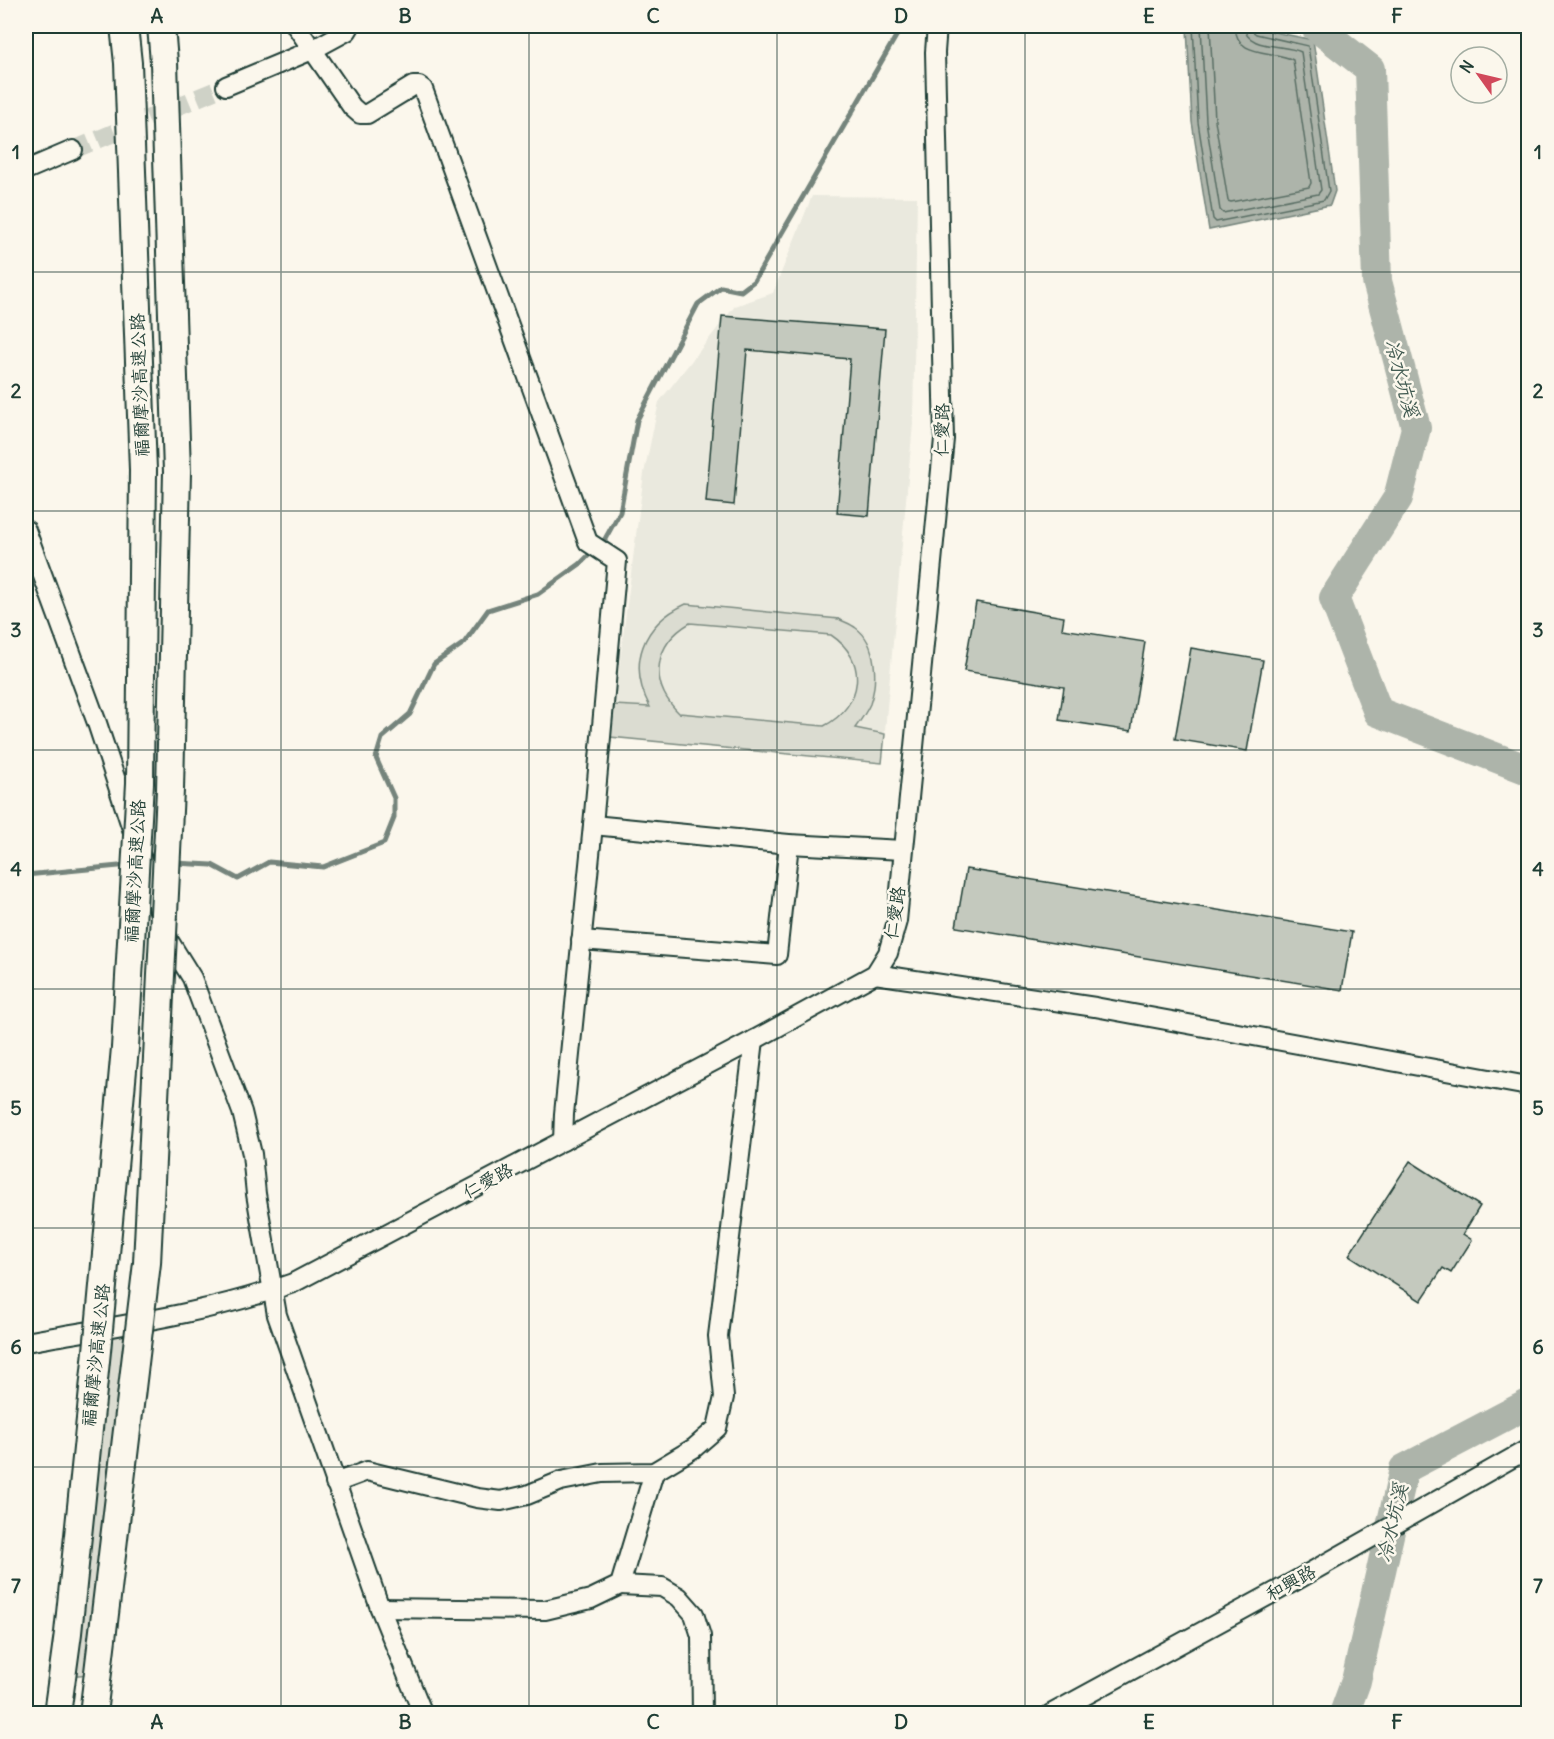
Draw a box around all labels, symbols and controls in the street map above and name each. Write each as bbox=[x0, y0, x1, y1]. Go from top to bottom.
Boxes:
text: A bbox=[151, 3, 164, 28]
text: B bbox=[398, 3, 412, 28]
text: C bbox=[646, 3, 660, 28]
text: D bbox=[894, 3, 908, 28]
text: E bbox=[1143, 3, 1155, 28]
text: F bbox=[1391, 3, 1403, 28]
north arrow bbox=[1449, 45, 1509, 105]
text: N bbox=[1455, 56, 1478, 77]
text: 1 bbox=[12, 139, 20, 164]
text: 1 bbox=[1534, 139, 1542, 164]
street label: 福爾摩沙高速公路 bbox=[125, 313, 154, 457]
water label: 冷水坑溪 bbox=[1380, 336, 1425, 421]
text: 2 bbox=[11, 378, 22, 403]
text: 2 bbox=[1533, 378, 1544, 403]
street label: 仁愛路 bbox=[930, 403, 953, 457]
text: 3 bbox=[10, 617, 22, 642]
text: 3 bbox=[1532, 617, 1544, 642]
street label: 福爾摩沙高速公路 bbox=[119, 798, 150, 943]
text: 4 bbox=[10, 856, 22, 881]
text: 4 bbox=[1532, 856, 1544, 881]
street label: 仁愛路 bbox=[879, 884, 910, 941]
text: 5 bbox=[10, 1095, 22, 1120]
text: 5 bbox=[1532, 1095, 1544, 1120]
street label: 仁愛路 bbox=[459, 1158, 517, 1203]
street label: 福爾摩沙高速公路 bbox=[77, 1282, 114, 1428]
text: 6 bbox=[10, 1334, 22, 1359]
text: 6 bbox=[1532, 1334, 1544, 1359]
water label: 冷水坑溪 bbox=[1370, 1480, 1413, 1565]
street label: 和興路 bbox=[1262, 1559, 1320, 1606]
text: 7 bbox=[11, 1573, 21, 1598]
text: 7 bbox=[1533, 1573, 1543, 1598]
text: A bbox=[151, 1709, 164, 1734]
text: B bbox=[398, 1709, 412, 1734]
text: C bbox=[646, 1709, 660, 1734]
text: D bbox=[894, 1709, 908, 1734]
text: E bbox=[1143, 1709, 1155, 1734]
text: F bbox=[1391, 1709, 1403, 1734]

